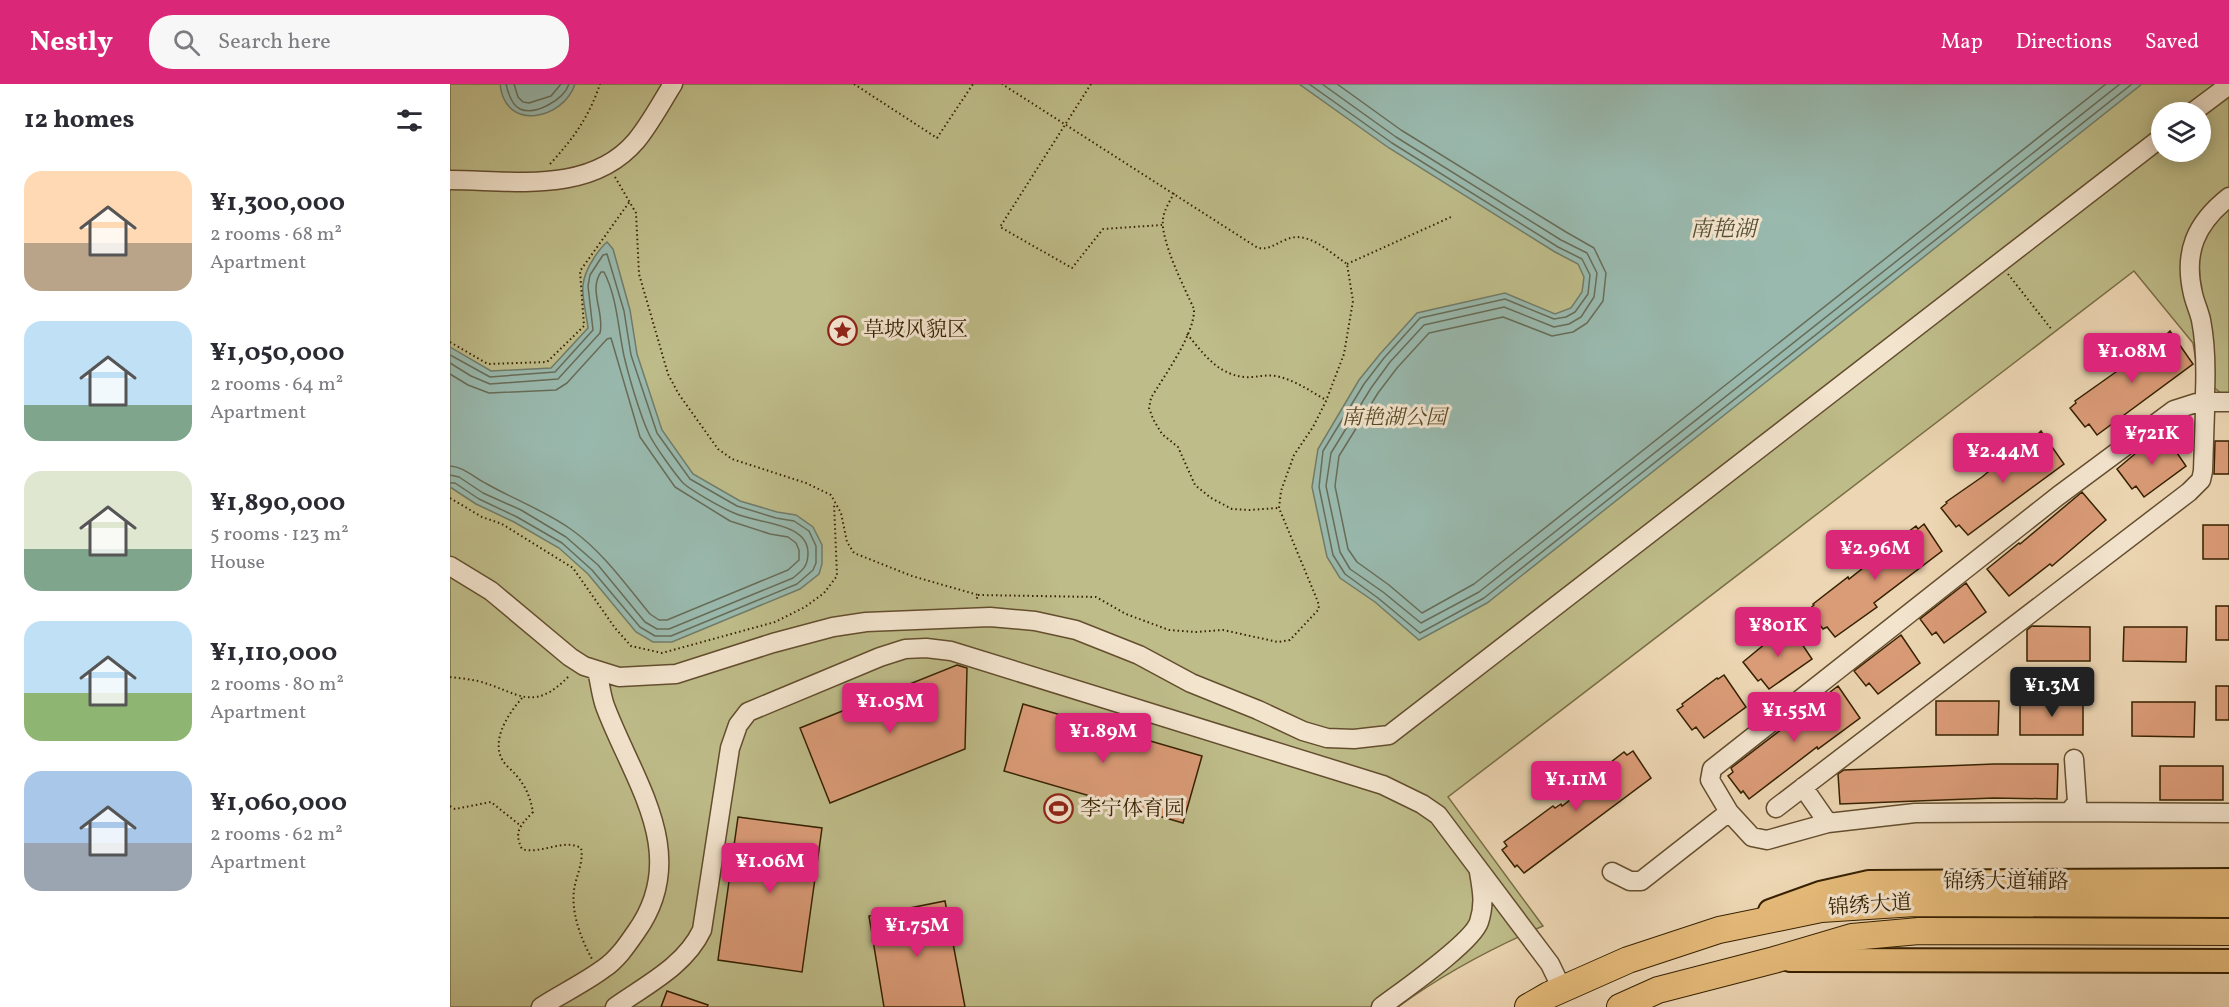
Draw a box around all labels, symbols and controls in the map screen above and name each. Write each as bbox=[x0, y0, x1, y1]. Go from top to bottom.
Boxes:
search box bbox=[149, 15, 569, 69]
text: Nestly bbox=[30, 23, 113, 62]
icon: search bbox=[170, 26, 203, 59]
text: Search here bbox=[218, 27, 331, 58]
text: Map bbox=[1941, 28, 1983, 57]
text: Directions bbox=[2016, 28, 2112, 57]
text: Saved bbox=[2145, 28, 2199, 57]
text: 12 homes bbox=[24, 102, 135, 138]
map controls bbox=[2151, 102, 2211, 162]
button: layers bbox=[2151, 102, 2211, 162]
icon: filters bbox=[393, 104, 426, 137]
text: ¥1,300,000 bbox=[210, 185, 345, 221]
icon: home bbox=[72, 195, 144, 267]
water label: 南艳湖 bbox=[1690, 215, 1760, 246]
text: 2 rooms · 68 m² bbox=[210, 221, 342, 249]
text: Apartment bbox=[210, 249, 306, 277]
place icon: 草坡风貌区 bbox=[826, 314, 858, 346]
place label: 草坡风貌区 bbox=[863, 316, 968, 345]
pin: ¥1.08M bbox=[2083, 333, 2181, 384]
text: ¥1,050,000 bbox=[210, 335, 345, 371]
text: ¥1.08M bbox=[2098, 338, 2166, 366]
icon: home bbox=[72, 345, 144, 417]
text: 2 rooms · 64 m² bbox=[210, 371, 343, 399]
text: Apartment bbox=[210, 399, 306, 427]
park label: 南艳湖公园 bbox=[1342, 404, 1449, 433]
pin: ¥721K bbox=[2110, 415, 2194, 466]
text: ¥721K bbox=[2125, 420, 2179, 448]
pin: ¥2.44M bbox=[1954, 433, 2052, 484]
text: ¥2.44M bbox=[1967, 438, 2039, 466]
text: ¥1,890,000 bbox=[210, 485, 345, 521]
icon: home bbox=[72, 495, 144, 567]
text: 5 rooms · 123 m² bbox=[210, 521, 349, 549]
pin: ¥2.96M bbox=[1826, 530, 1924, 581]
text: ¥2.96M bbox=[1840, 535, 1910, 563]
text: House bbox=[210, 549, 265, 577]
pin: ¥801K bbox=[1736, 607, 1820, 658]
text: ¥801K bbox=[1749, 612, 1807, 640]
text: ¥1,110,000 bbox=[210, 635, 337, 671]
icon: home bbox=[72, 645, 144, 717]
pin: ¥1.3M bbox=[2010, 667, 2094, 718]
text: 2 rooms · 80 m² bbox=[210, 671, 344, 699]
text: ¥1.3M bbox=[2024, 672, 2080, 700]
pin: ¥1.05M bbox=[841, 683, 939, 734]
text: ¥1.05M bbox=[856, 688, 924, 716]
pin: ¥1.55M bbox=[1745, 692, 1843, 743]
text: ¥1.55M bbox=[1762, 697, 1826, 725]
text: Apartment bbox=[210, 699, 306, 727]
pin: ¥1.89M bbox=[1054, 713, 1152, 764]
text: ¥1.89M bbox=[1069, 718, 1137, 746]
pin: ¥1.11M bbox=[1527, 761, 1625, 812]
text: ¥1.11M bbox=[1545, 766, 1607, 794]
text: ¥1,060,000 bbox=[210, 785, 347, 821]
sports icon: 李宁体育园 bbox=[1043, 793, 1075, 825]
icon: home bbox=[72, 795, 144, 867]
place label: 李宁体育园 bbox=[1080, 795, 1185, 824]
text: 2 rooms · 62 m² bbox=[210, 821, 343, 849]
pin: ¥1.06M bbox=[721, 843, 819, 894]
text: ¥1.06M bbox=[735, 848, 805, 876]
text: Apartment bbox=[210, 849, 306, 877]
street label: 锦绣大道辅路 bbox=[1943, 868, 2069, 897]
street label: 锦绣大道 bbox=[1827, 889, 1913, 923]
pin: ¥1.75M bbox=[868, 907, 966, 958]
text: ¥1.75M bbox=[885, 912, 949, 940]

